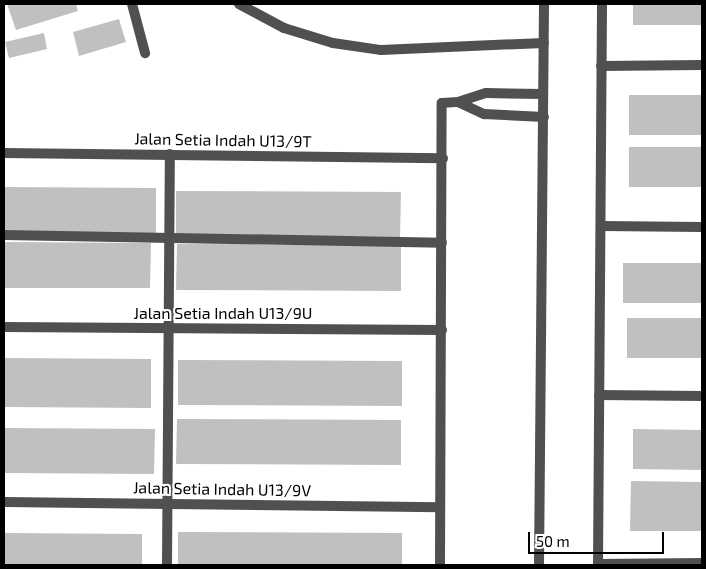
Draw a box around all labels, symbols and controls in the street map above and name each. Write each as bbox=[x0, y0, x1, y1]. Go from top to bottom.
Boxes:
street label: Jalan Setia Indah U13/9T bbox=[134, 129, 312, 151]
street label: Jalan Setia Indah U13/9U bbox=[134, 303, 312, 323]
street label: Jalan Setia Indah U13/9V bbox=[133, 478, 311, 500]
scale bar bbox=[531, 522, 667, 554]
text: 50 m bbox=[536, 532, 570, 550]

